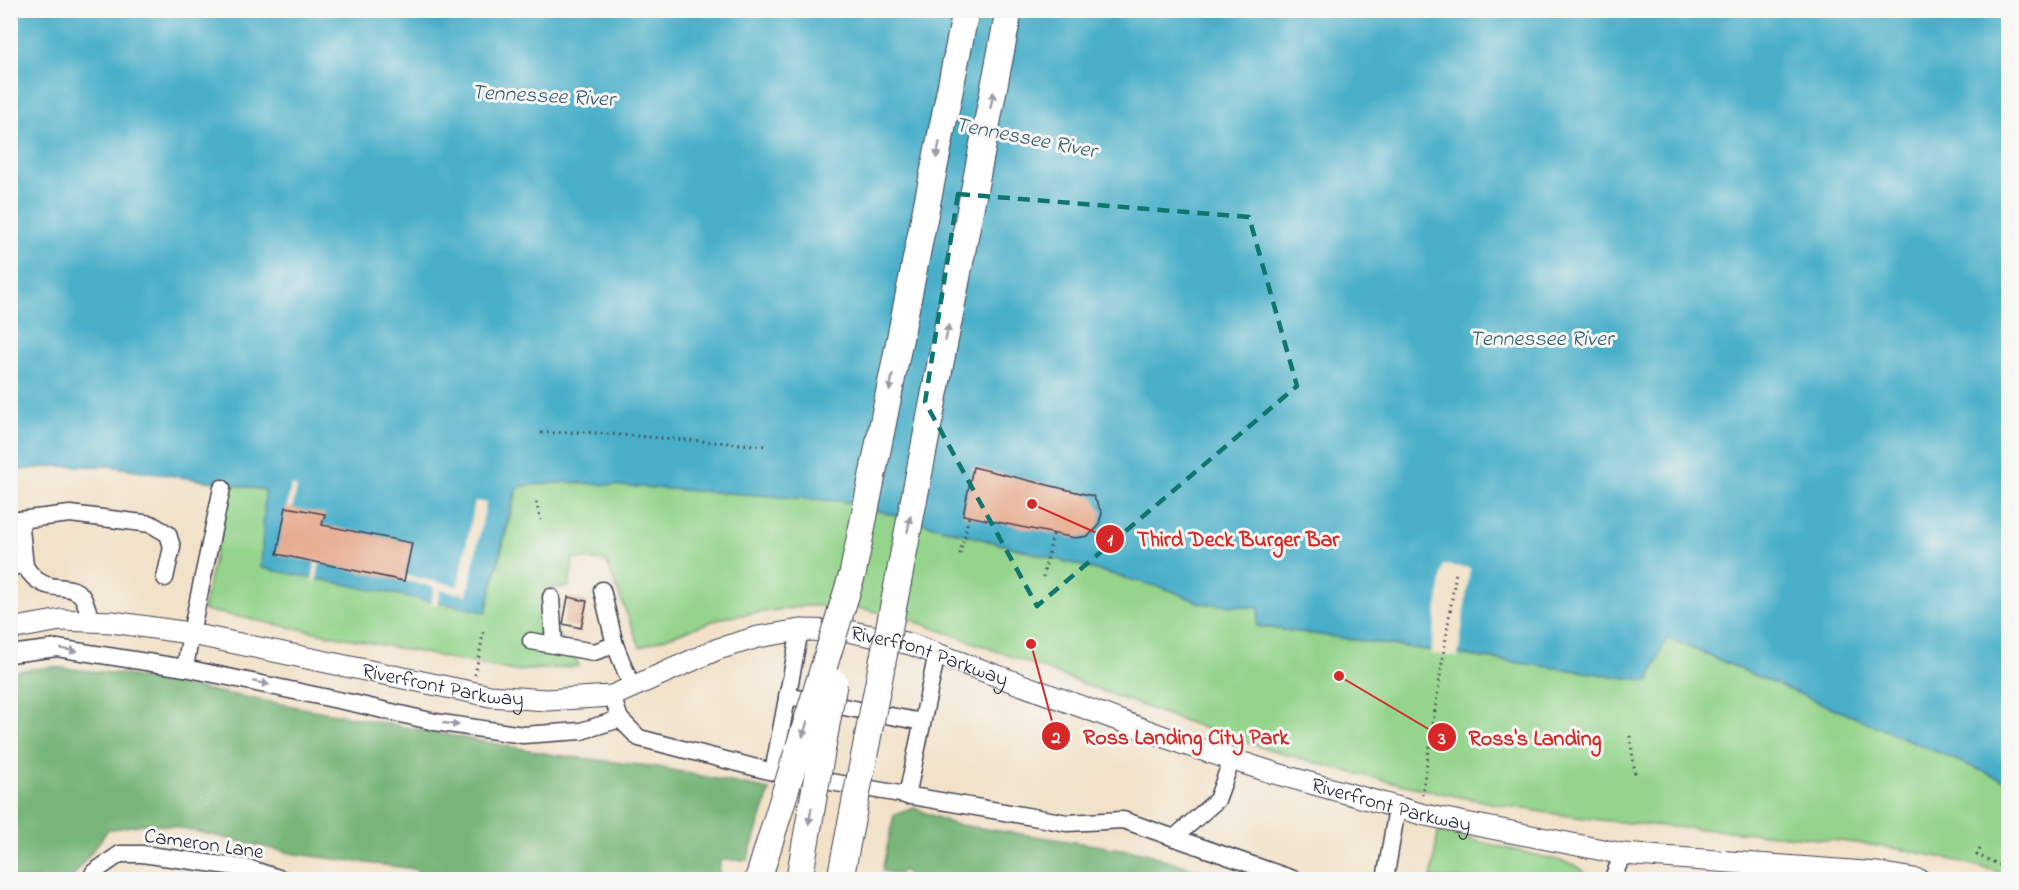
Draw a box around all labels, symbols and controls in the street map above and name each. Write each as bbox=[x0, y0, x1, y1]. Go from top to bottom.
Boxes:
water label: Tennessee River bbox=[470, 77, 619, 117]
one-way arrow bbox=[988, 90, 997, 109]
water label: Tennessee River bbox=[952, 110, 1102, 169]
one-way arrow bbox=[933, 141, 942, 160]
one-way arrow bbox=[943, 323, 952, 342]
water label: Tennessee River bbox=[1469, 324, 1616, 356]
one-way arrow bbox=[886, 373, 895, 392]
one-way arrow bbox=[905, 514, 914, 533]
callout: Third Deck Burger Bar bbox=[1095, 519, 1351, 559]
text: Third Deck Burger Bar bbox=[1137, 525, 1340, 558]
text: 1 bbox=[1107, 528, 1113, 554]
street label: Riverfront Parkway bbox=[848, 619, 1012, 698]
one-way arrow bbox=[59, 646, 78, 655]
street label: Riverfront Parkway bbox=[359, 657, 525, 717]
one-way arrow bbox=[251, 679, 270, 688]
callout: Ross Landing City Park bbox=[1041, 716, 1301, 756]
callout: Ross's Landing bbox=[1427, 717, 1614, 757]
one-way arrow bbox=[442, 720, 461, 729]
one-way arrow bbox=[800, 720, 809, 738]
text: Ross Landing City Park bbox=[1083, 723, 1290, 756]
text: Ross's Landing bbox=[1469, 724, 1602, 757]
text: 2 bbox=[1051, 726, 1061, 752]
text: 3 bbox=[1437, 727, 1446, 753]
street label: Riverfront Parkway bbox=[1308, 771, 1474, 843]
one-way arrow bbox=[805, 807, 814, 826]
street label: Cameron Lane bbox=[142, 822, 266, 868]

